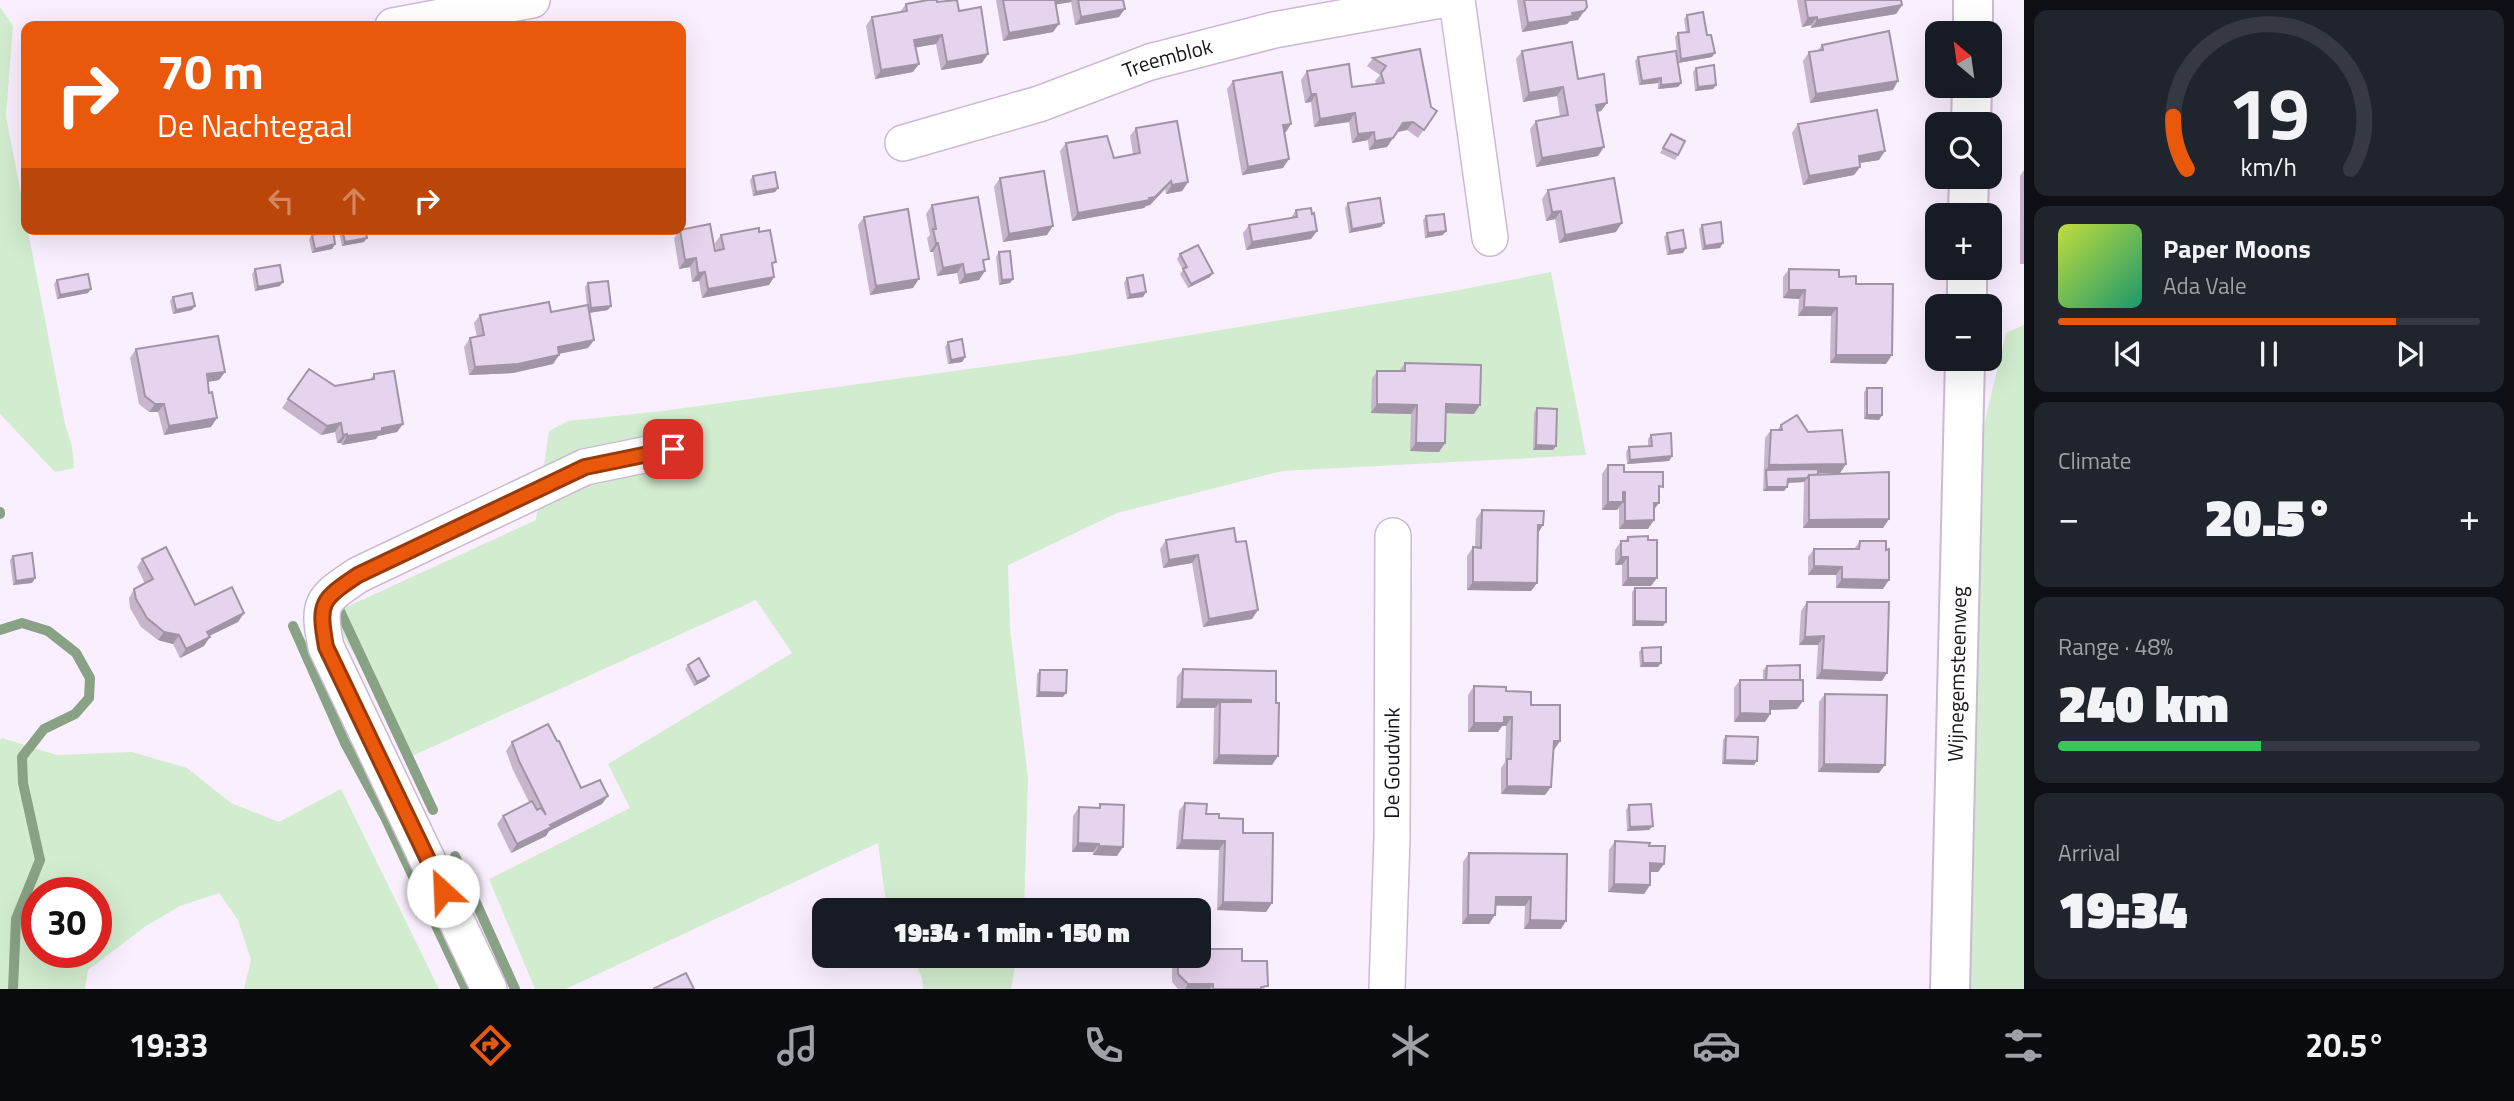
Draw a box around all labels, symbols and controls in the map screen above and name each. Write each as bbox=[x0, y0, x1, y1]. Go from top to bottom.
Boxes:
north arrow bbox=[1925, 21, 2002, 98]
map controls bbox=[1925, 21, 2002, 371]
street label: Treemblok bbox=[1118, 30, 1216, 86]
text: 70 m bbox=[157, 33, 264, 108]
icon: right bbox=[42, 49, 133, 140]
text: 19 bbox=[2228, 57, 2310, 167]
text: De Nachtegaal bbox=[157, 101, 353, 149]
button: search bbox=[1925, 112, 2002, 189]
text: km/h bbox=[2241, 148, 2297, 186]
icon: left bbox=[262, 182, 300, 220]
icon: ahead bbox=[335, 182, 373, 220]
icon: right bbox=[408, 182, 446, 220]
button: + bbox=[1925, 203, 2002, 280]
text: Paper Moons bbox=[2163, 229, 2311, 268]
text: Ada Vale bbox=[2163, 268, 2247, 303]
button: − bbox=[1925, 294, 2002, 371]
icon: previous bbox=[2109, 335, 2147, 373]
icon: pause bbox=[2250, 335, 2288, 373]
icon: next bbox=[2391, 335, 2429, 373]
pin bbox=[643, 419, 703, 479]
icon: arrive bbox=[654, 430, 692, 468]
text: Climate bbox=[2058, 443, 2131, 478]
text: 20.5° bbox=[2204, 477, 2334, 556]
text: − bbox=[2058, 488, 2079, 546]
text: + bbox=[2459, 488, 2480, 546]
street label: Wijnegemsteenweg bbox=[1938, 586, 1975, 762]
text: Range · 48% bbox=[2058, 629, 2173, 664]
text: 240 km bbox=[2058, 663, 2229, 742]
street label: De Goudvink bbox=[1375, 707, 1407, 819]
text: Arrival bbox=[2058, 835, 2120, 870]
position arrow bbox=[406, 854, 480, 928]
text: 19:34 bbox=[2058, 869, 2187, 948]
speed limit sign: 30 bbox=[21, 877, 112, 968]
text: 19:34 · 1 min · 150 m bbox=[893, 913, 1130, 952]
text: 19:33 bbox=[129, 1021, 209, 1069]
icon: directions bbox=[466, 1021, 515, 1070]
icon: music bbox=[773, 1021, 822, 1070]
icon: phone bbox=[1079, 1021, 1128, 1070]
icon: climate bbox=[1386, 1021, 1435, 1070]
icon: car bbox=[1692, 1021, 1741, 1070]
icon: filters bbox=[1999, 1021, 2048, 1070]
text: 20.5° bbox=[2305, 1021, 2385, 1069]

